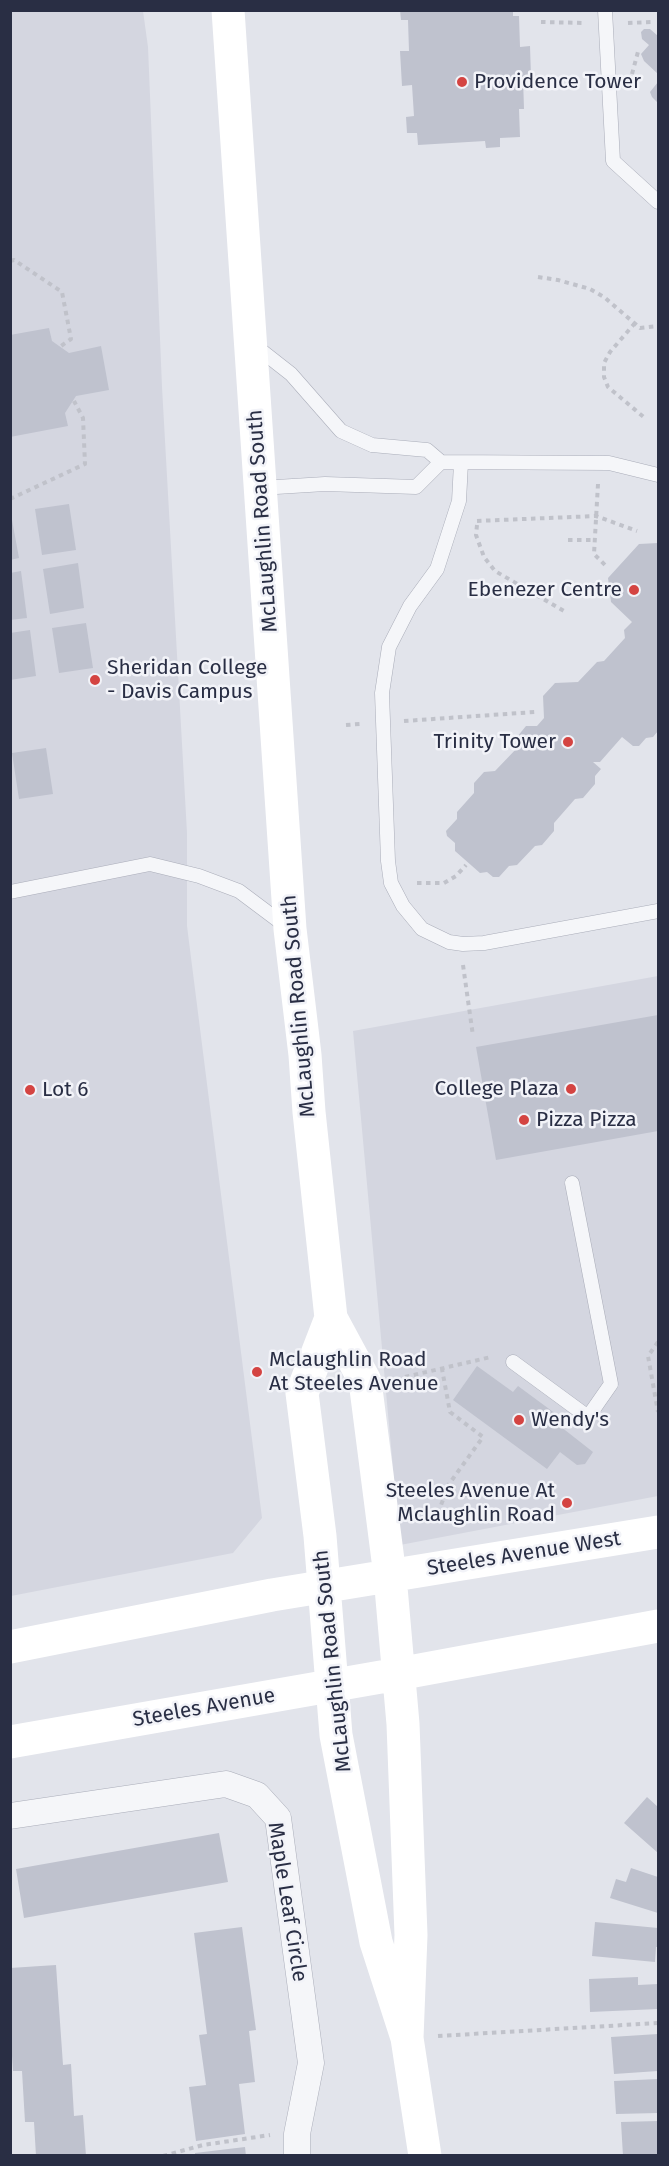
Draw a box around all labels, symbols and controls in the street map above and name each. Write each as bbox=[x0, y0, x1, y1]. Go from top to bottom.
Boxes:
place label: Providence Tower bbox=[474, 69, 641, 95]
marker: Providence Tower bbox=[455, 75, 469, 89]
street label: McLaughlin Road South bbox=[243, 409, 283, 633]
place label: Ebenezer Centre bbox=[468, 577, 622, 603]
marker: Ebenezer Centre bbox=[627, 583, 641, 597]
place label: Sheridan College - Davis Campus bbox=[107, 655, 267, 705]
marker: Sheridan College - Davis Campus bbox=[88, 673, 102, 687]
place label: Trinity Tower bbox=[434, 729, 556, 755]
marker: Trinity Tower bbox=[561, 735, 575, 749]
street label: McLaughlin Road South bbox=[277, 894, 321, 1118]
place label: College Plaza bbox=[434, 1076, 559, 1102]
place label: Lot 6 bbox=[42, 1077, 89, 1103]
marker: College Plaza bbox=[564, 1082, 578, 1096]
marker: Lot 6 bbox=[23, 1083, 37, 1097]
place label: Pizza Pizza bbox=[536, 1107, 637, 1133]
marker: Pizza Pizza bbox=[517, 1113, 531, 1127]
place label: Mclaughlin Road At Steeles Avenue bbox=[269, 1347, 438, 1397]
marker: Mclaughlin Road At Steeles Avenue bbox=[250, 1365, 264, 1379]
place label: Wendy's bbox=[531, 1407, 609, 1433]
marker: Wendy's bbox=[512, 1413, 526, 1427]
place label: Steeles Avenue At Mclaughlin Road bbox=[386, 1478, 555, 1528]
marker: Steeles Avenue At Mclaughlin Road bbox=[560, 1496, 574, 1510]
street label: Steeles Avenue West bbox=[425, 1526, 623, 1582]
street label: McLaughlin Road South bbox=[309, 1549, 357, 1773]
street label: Steeles Avenue bbox=[131, 1683, 277, 1733]
street label: Maple Leaf Circle bbox=[262, 1820, 312, 1984]

